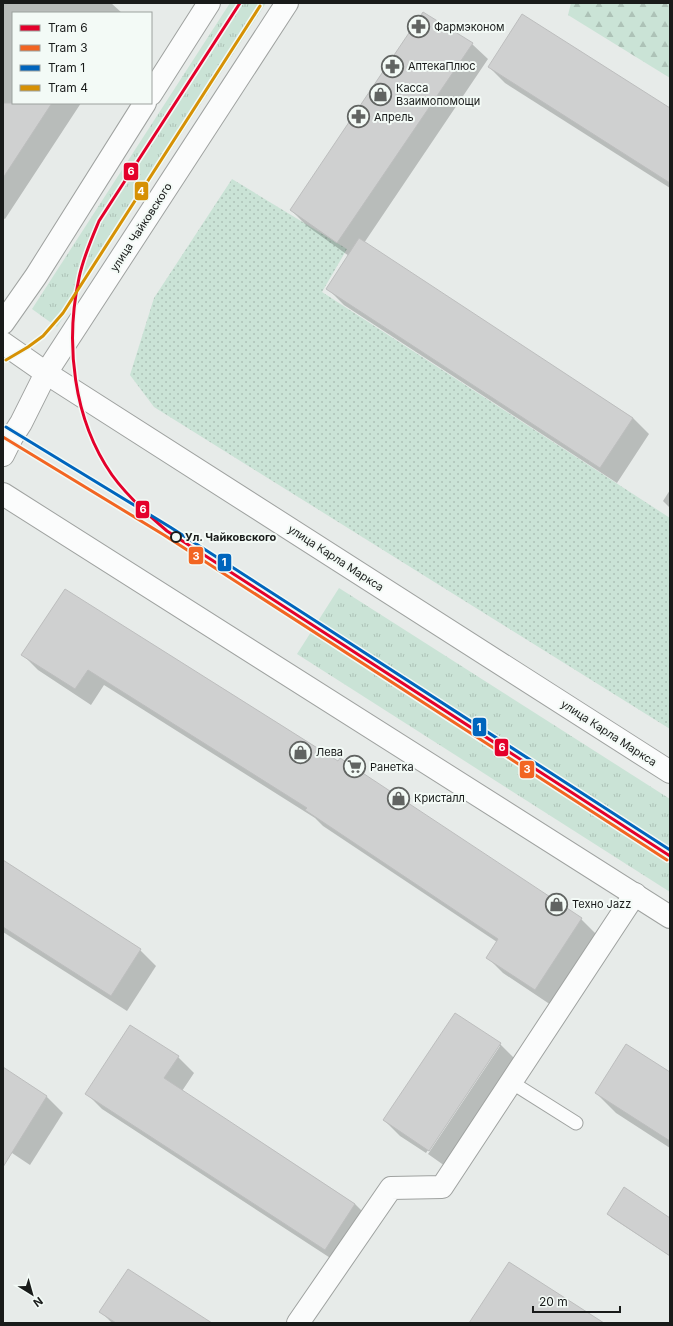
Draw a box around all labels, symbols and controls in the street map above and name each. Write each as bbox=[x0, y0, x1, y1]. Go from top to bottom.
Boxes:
legend bbox=[12, 12, 152, 104]
pharmacy icon: Фармэконом bbox=[406, 14, 432, 40]
text: Tram 6 bbox=[48, 20, 88, 35]
place label: Фармэконом bbox=[434, 20, 505, 34]
text: Tram 3 bbox=[48, 40, 88, 55]
pharmacy icon: АптекаПлюс bbox=[379, 53, 405, 79]
place label: АптекаПлюс bbox=[408, 59, 476, 73]
text: Tram 1 bbox=[48, 60, 85, 75]
text: Tram 4 bbox=[48, 80, 88, 95]
shop icon: Касса Взаимопомощи bbox=[367, 81, 393, 107]
place label: Касса Взаимопомощи bbox=[396, 81, 480, 108]
pharmacy icon: Апрель bbox=[345, 104, 371, 130]
place label: Апрель bbox=[374, 110, 414, 124]
line badge: 6 bbox=[123, 162, 139, 181]
text: 6 bbox=[127, 164, 135, 178]
street label: улица Чайковского bbox=[107, 180, 175, 274]
line badge: 4 bbox=[134, 181, 149, 201]
text: 4 bbox=[137, 184, 145, 198]
line badge: 6 bbox=[135, 500, 150, 519]
text: 6 bbox=[139, 502, 147, 516]
street label: улица Карла Маркса bbox=[285, 522, 387, 594]
place label: Ул. Чайковского bbox=[185, 530, 277, 544]
marker: Ул. Чайковского bbox=[170, 531, 182, 543]
line badge: 3 bbox=[188, 546, 204, 565]
text: 3 bbox=[192, 549, 200, 563]
line badge: 1 bbox=[217, 553, 232, 572]
text: 1 bbox=[222, 555, 227, 569]
street label: улица Карла Маркса bbox=[558, 697, 660, 769]
line badge: 1 bbox=[472, 717, 487, 737]
text: 1 bbox=[477, 720, 482, 734]
line badge: 6 bbox=[494, 738, 509, 757]
shop icon: Лева bbox=[287, 739, 313, 765]
text: 6 bbox=[498, 740, 506, 754]
place label: Лева bbox=[316, 745, 343, 759]
supermarket icon: Ранетка bbox=[341, 754, 367, 780]
place label: Ранетка bbox=[370, 760, 414, 774]
line badge: 3 bbox=[519, 760, 535, 779]
text: 3 bbox=[523, 762, 531, 776]
shop icon: Кристалл bbox=[386, 785, 412, 811]
place label: Кристалл bbox=[414, 791, 465, 805]
shop icon: Техно Jazz bbox=[544, 891, 570, 917]
place label: Техно Jazz bbox=[572, 897, 631, 911]
north arrow bbox=[12, 1274, 52, 1314]
scale bar bbox=[533, 1288, 620, 1314]
text: N bbox=[30, 1294, 46, 1310]
text: 20 m bbox=[539, 1294, 568, 1309]

